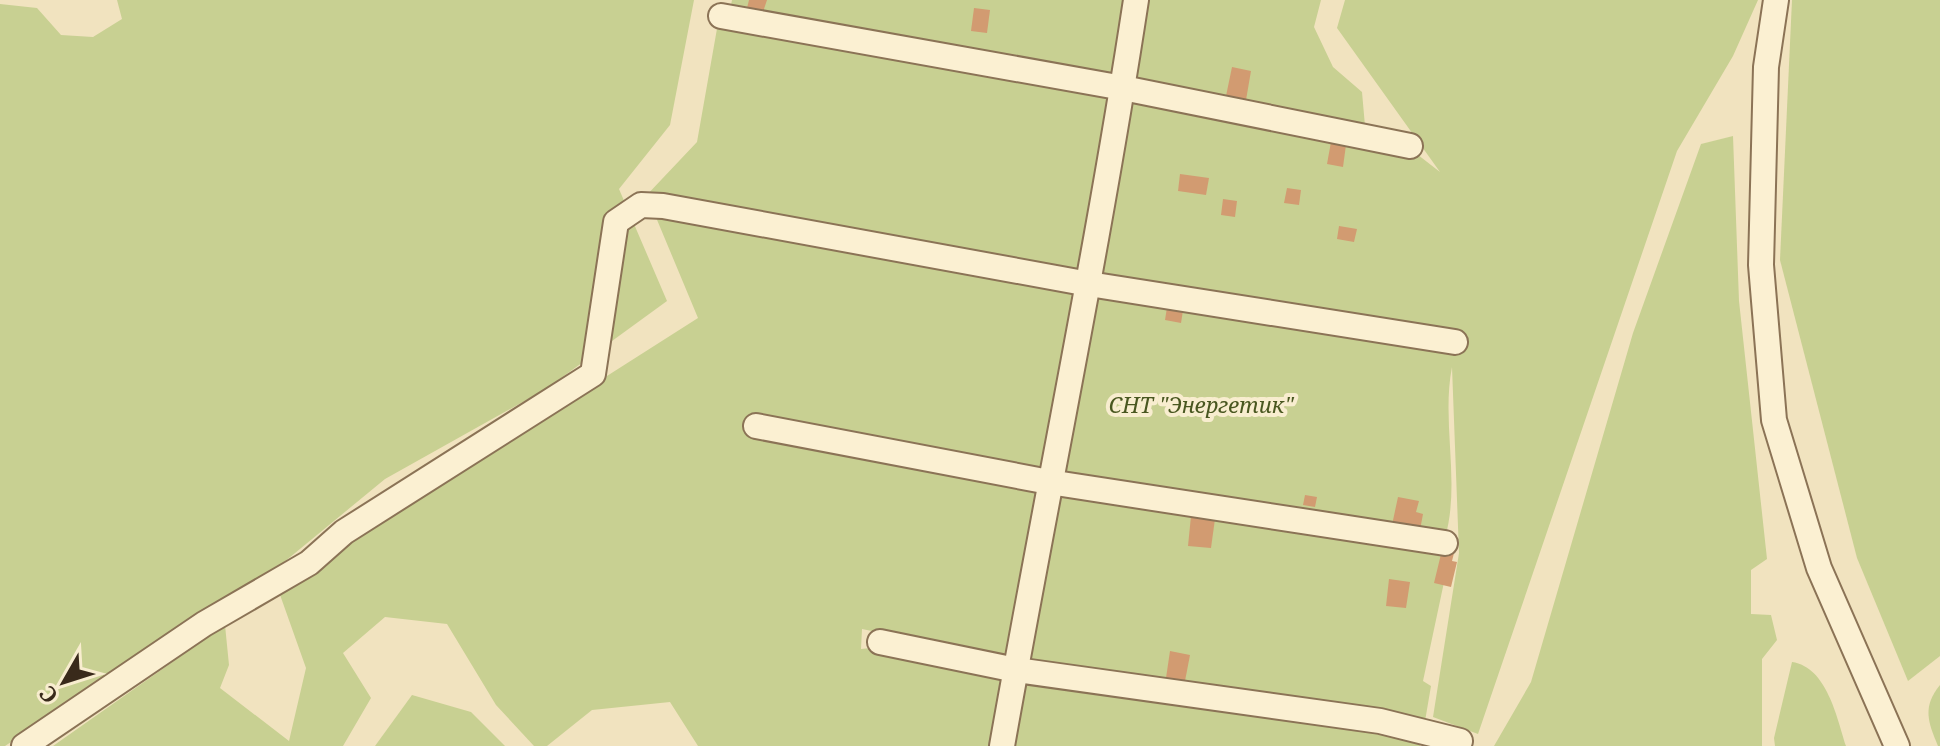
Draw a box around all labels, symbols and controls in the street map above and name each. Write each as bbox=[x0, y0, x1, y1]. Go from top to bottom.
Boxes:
park label: СНТ "Энергетик" bbox=[1109, 389, 1295, 419]
north arrow bbox=[24, 642, 104, 722]
text: С bbox=[31, 680, 64, 710]

